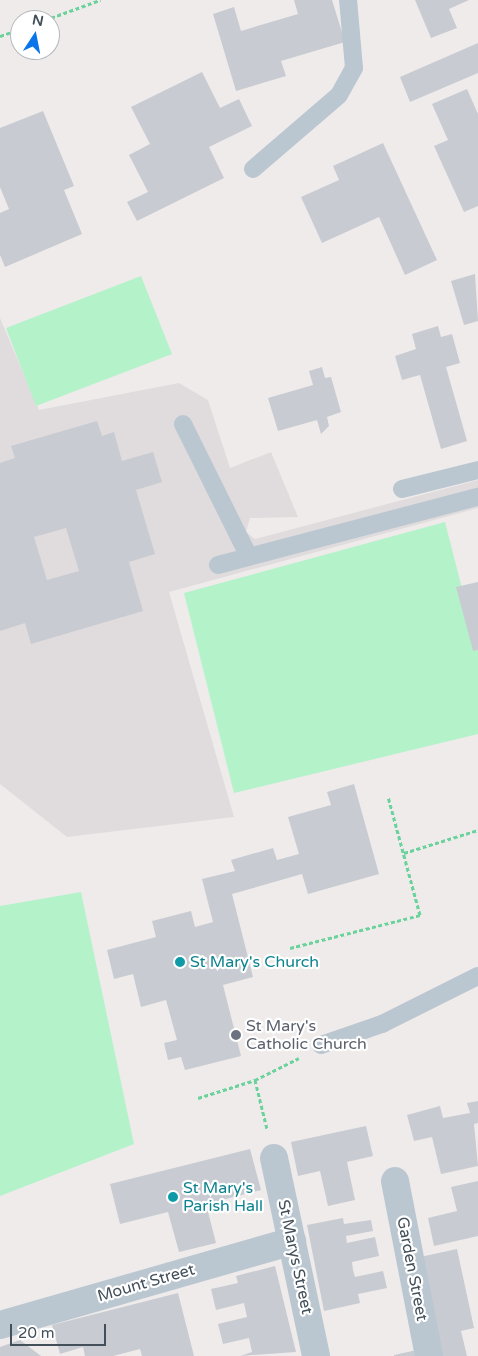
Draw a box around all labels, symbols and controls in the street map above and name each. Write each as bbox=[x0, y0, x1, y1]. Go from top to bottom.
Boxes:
north arrow bbox=[10, 10, 60, 60]
text: N bbox=[31, 11, 45, 30]
place label: St Mary's Church bbox=[190, 952, 319, 972]
marker: St Mary's Church bbox=[174, 956, 186, 968]
place label: St Mary's Catholic Church bbox=[246, 1016, 367, 1054]
marker: St Mary's Catholic Church bbox=[230, 1029, 242, 1041]
place label: St Mary's Parish Hall bbox=[183, 1178, 263, 1216]
marker: St Mary's Parish Hall bbox=[167, 1191, 179, 1203]
street label: St Marys Street bbox=[273, 1198, 317, 1316]
street label: Garden Street bbox=[392, 1215, 432, 1323]
street label: Mount Street bbox=[95, 1260, 197, 1306]
scale bar bbox=[12, 1314, 109, 1346]
text: 20 m bbox=[18, 1324, 55, 1342]

